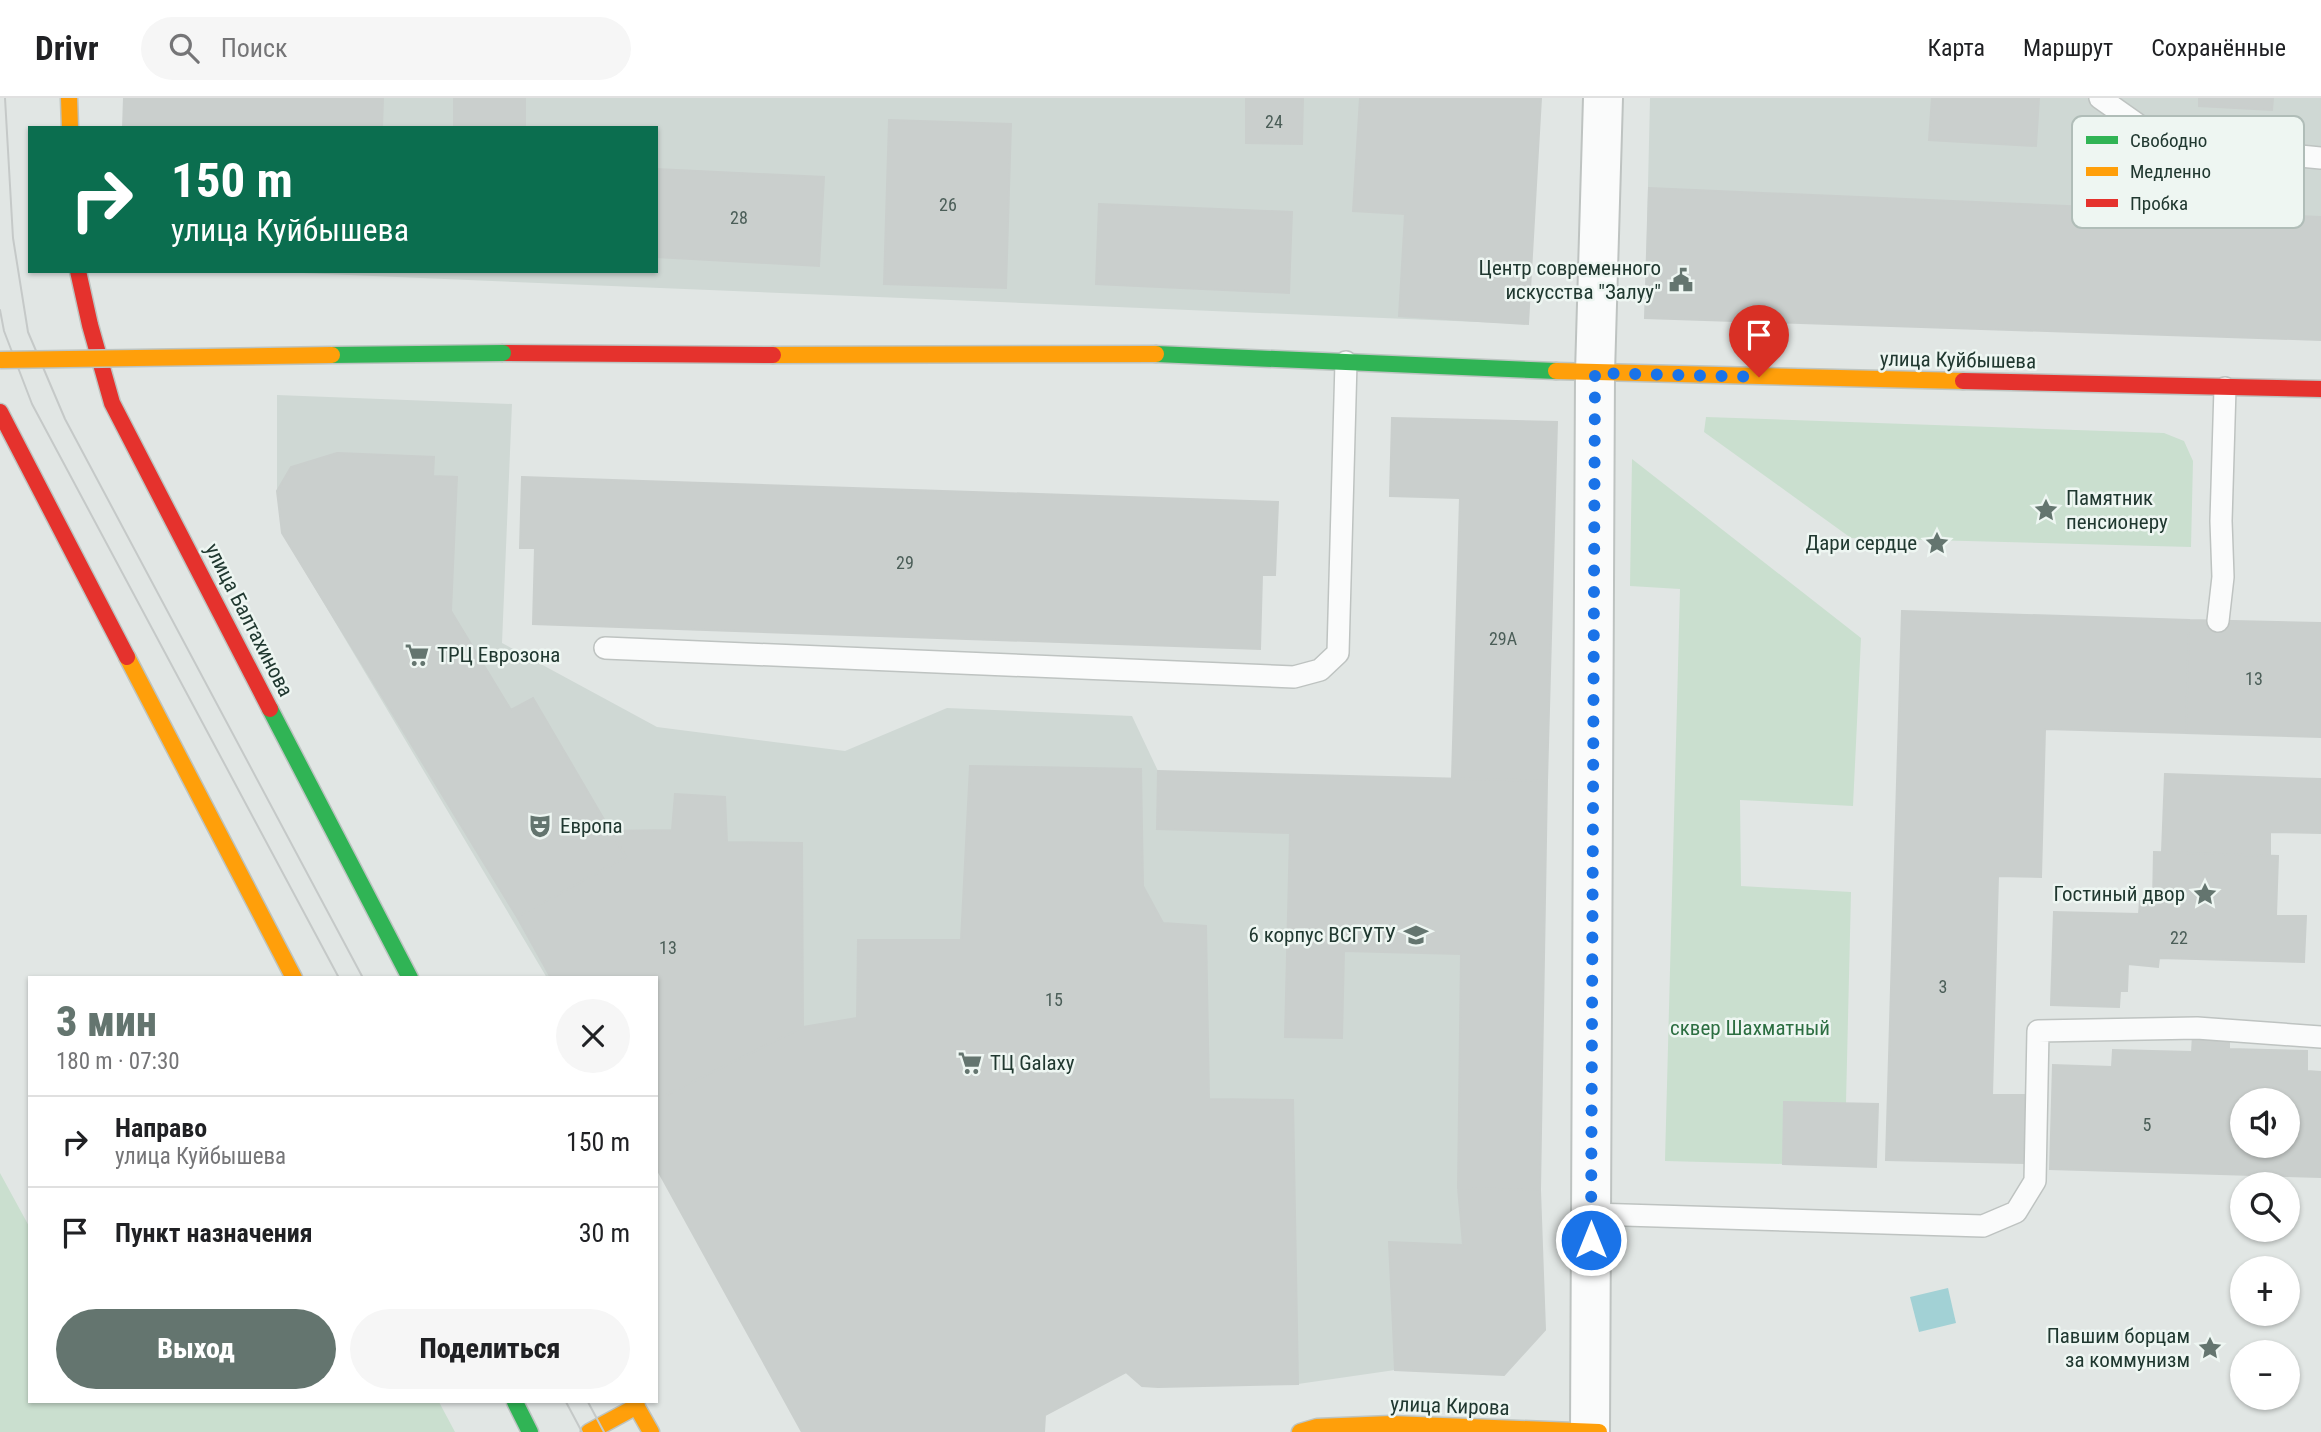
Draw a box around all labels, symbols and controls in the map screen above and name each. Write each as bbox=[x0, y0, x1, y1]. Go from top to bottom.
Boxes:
search box bbox=[141, 17, 631, 80]
text: Drivr bbox=[35, 29, 99, 68]
icon: search bbox=[165, 29, 203, 67]
text: Поиск bbox=[221, 33, 288, 63]
text: Карта bbox=[1928, 34, 1985, 62]
text: Маршрут bbox=[2023, 34, 2113, 62]
text: Сохранённые bbox=[2151, 34, 2286, 62]
house number: 24 bbox=[1265, 111, 1283, 132]
legend bbox=[2072, 116, 2304, 228]
text: Свободно bbox=[2130, 129, 2207, 152]
text: 150 m bbox=[171, 152, 293, 209]
icon: right bbox=[56, 154, 147, 245]
text: Медленно bbox=[2130, 160, 2211, 183]
text: Пробка bbox=[2130, 192, 2188, 215]
house number: 26 bbox=[939, 194, 957, 215]
house number: 28 bbox=[730, 207, 748, 228]
text: улица Куйбышева bbox=[171, 211, 409, 249]
place label: Центр современного искусства "Залуу" bbox=[1478, 256, 1661, 304]
public building icon: Центр современного искусства "Залуу" bbox=[1667, 266, 1695, 294]
pin bbox=[1729, 305, 1789, 377]
icon: arrive bbox=[1740, 316, 1778, 354]
street label: улица Куйбышева bbox=[1880, 347, 2036, 373]
place label: Памятник пенсионеру bbox=[2066, 486, 2168, 534]
place icon: Памятник пенсионеру bbox=[2032, 496, 2060, 524]
place icon: Дари сердце bbox=[1923, 529, 1951, 557]
place label: Дари сердце bbox=[1805, 531, 1917, 555]
street label: улица Балтахинова bbox=[200, 539, 298, 701]
house number: 29 bbox=[896, 552, 914, 573]
house number: 29А bbox=[1489, 628, 1518, 649]
supermarket icon: ТРЦ Еврозона bbox=[403, 641, 431, 669]
place label: ТРЦ Еврозона bbox=[437, 643, 560, 667]
house number: 13 bbox=[2245, 668, 2263, 689]
theatre icon: Европа bbox=[526, 812, 554, 840]
place label: Европа bbox=[560, 814, 623, 838]
place icon: Гостиный двор bbox=[2191, 880, 2219, 908]
place label: Гостиный двор bbox=[2054, 882, 2185, 906]
school or university icon: 6 корпус ВСГУТУ bbox=[1402, 921, 1430, 949]
place label: 6 корпус ВСГУТУ bbox=[1248, 923, 1396, 947]
house number: 22 bbox=[2170, 927, 2188, 948]
house number: 13 bbox=[659, 937, 677, 958]
house number: 3 bbox=[1939, 976, 1947, 997]
house number: 15 bbox=[1045, 989, 1063, 1010]
text: 3 мин bbox=[56, 997, 157, 1046]
button: close bbox=[556, 999, 630, 1073]
park label: сквер Шахматный bbox=[1670, 1016, 1830, 1040]
text: 180 m · 07:30 bbox=[56, 1048, 180, 1075]
supermarket icon: ТЦ Galaxy bbox=[956, 1049, 984, 1077]
place label: ТЦ Galaxy bbox=[990, 1051, 1075, 1075]
map controls bbox=[2230, 1088, 2300, 1410]
button: sound bbox=[2230, 1088, 2300, 1158]
text: Направо bbox=[115, 1113, 207, 1143]
house number: 5 bbox=[2143, 1114, 2152, 1135]
icon: right bbox=[56, 1123, 94, 1161]
text: 150 m bbox=[566, 1127, 630, 1157]
text: улица Куйбышева bbox=[115, 1143, 286, 1170]
button: search bbox=[2230, 1172, 2300, 1242]
position arrow bbox=[1554, 1203, 1628, 1277]
icon: arrive bbox=[56, 1214, 94, 1252]
text: Пункт назначения bbox=[115, 1218, 313, 1248]
text: 30 m bbox=[579, 1218, 630, 1248]
button: + bbox=[2230, 1256, 2300, 1326]
button: Выход bbox=[56, 1309, 336, 1389]
button: Поделиться bbox=[350, 1309, 630, 1389]
place label: Павшим борцам за коммунизм bbox=[2047, 1324, 2190, 1372]
place icon: Павшим борцам за коммунизм bbox=[2196, 1334, 2224, 1362]
button: − bbox=[2230, 1340, 2300, 1410]
street label: улица Кирова bbox=[1390, 1392, 1510, 1420]

